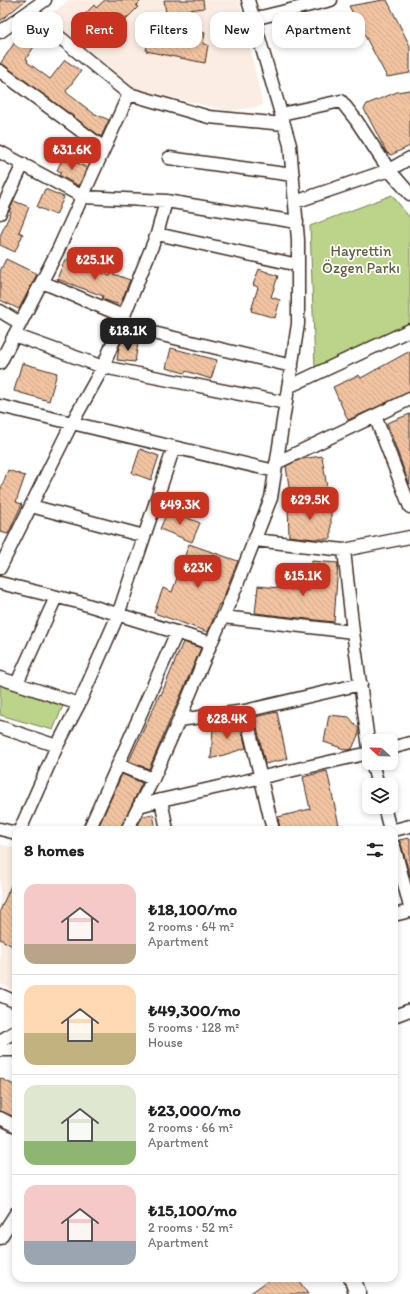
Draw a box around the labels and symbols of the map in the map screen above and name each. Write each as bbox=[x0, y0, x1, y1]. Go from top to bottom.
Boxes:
pin: ₺31.6K bbox=[39, 137, 105, 171]
park label: Hayrettin Özgen Parkı bbox=[322, 242, 400, 277]
pin: ₺25.1K bbox=[62, 247, 128, 281]
pin: ₺18.1K bbox=[95, 318, 161, 352]
pin: ₺29.5K bbox=[277, 487, 343, 521]
pin: ₺49.3K bbox=[147, 492, 213, 526]
pin: ₺23K bbox=[174, 555, 222, 589]
pin: ₺15.1K bbox=[270, 563, 336, 597]
pin: ₺28.4K bbox=[194, 706, 260, 740]
north arrow bbox=[362, 734, 398, 770]

